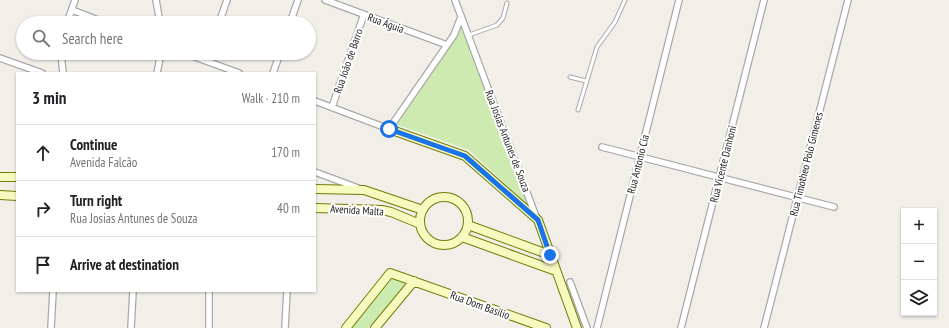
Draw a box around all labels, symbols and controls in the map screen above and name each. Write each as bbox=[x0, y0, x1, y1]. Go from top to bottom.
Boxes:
street label: Rua Águia bbox=[366, 10, 406, 36]
search box bbox=[16, 16, 316, 60]
street label: Rua João de Barro bbox=[330, 26, 366, 95]
icon: search bbox=[30, 27, 52, 49]
text: Search here bbox=[62, 29, 123, 48]
text: 3 min bbox=[32, 87, 66, 109]
street label: Rua Josias Antunes de Souza bbox=[482, 88, 534, 194]
text: Walk · 210 m bbox=[242, 90, 300, 107]
street label: Rua Timotheo Polo Gimenes bbox=[786, 110, 826, 217]
route start bbox=[380, 120, 398, 138]
street label: Rua Vicente Danhoni bbox=[707, 124, 739, 204]
street label: Rua Antonio Cia bbox=[624, 133, 652, 195]
text: Continue bbox=[70, 135, 117, 154]
icon: ahead bbox=[32, 142, 54, 164]
text: 170 m bbox=[271, 144, 300, 161]
text: Avenida Falcão bbox=[70, 154, 137, 171]
text: Turn right bbox=[70, 191, 122, 210]
icon: right bbox=[32, 198, 54, 220]
text: 40 m bbox=[277, 200, 300, 217]
street label: Avenida Malta bbox=[330, 202, 384, 218]
map controls bbox=[901, 208, 937, 316]
button: + bbox=[901, 208, 937, 244]
text: Rua Josias Antunes de Souza bbox=[70, 210, 198, 227]
button: − bbox=[901, 244, 937, 280]
route end bbox=[541, 246, 559, 264]
icon: arrive bbox=[32, 254, 54, 276]
text: Arrive at destination bbox=[70, 255, 179, 274]
button: layers bbox=[901, 280, 937, 316]
street label: Rua Dom Basilio bbox=[448, 288, 512, 322]

